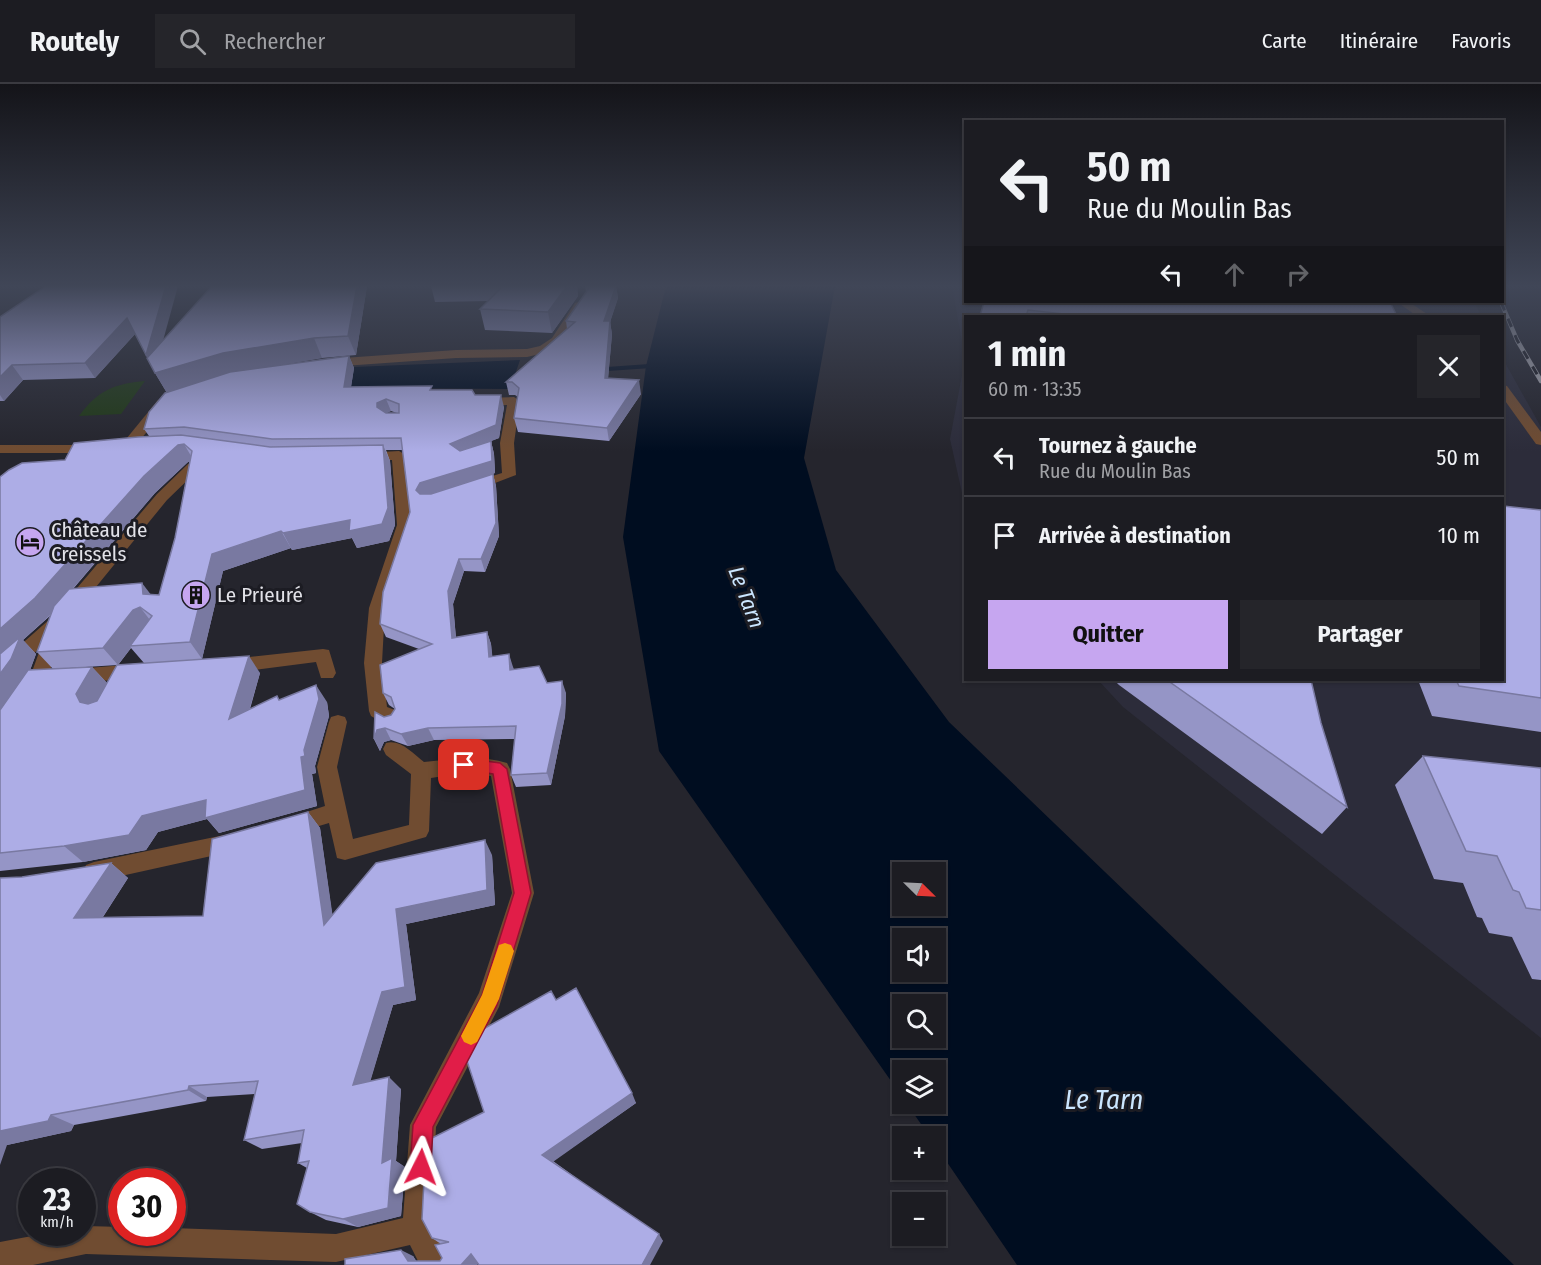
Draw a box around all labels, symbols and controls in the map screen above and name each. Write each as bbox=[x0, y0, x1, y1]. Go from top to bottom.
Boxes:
search box bbox=[155, 14, 575, 68]
text: Routely bbox=[30, 25, 119, 58]
icon: search bbox=[176, 25, 209, 58]
text: Rechercher bbox=[224, 28, 325, 55]
text: Carte bbox=[1262, 28, 1307, 54]
text: Itinéraire bbox=[1340, 28, 1418, 54]
text: Favoris bbox=[1451, 28, 1511, 54]
text: 50 m bbox=[1087, 142, 1171, 192]
icon: left bbox=[988, 144, 1066, 222]
text: Rue du Moulin Bas bbox=[1087, 193, 1292, 225]
icon: left bbox=[1155, 258, 1188, 291]
icon: ahead bbox=[1218, 258, 1251, 291]
icon: right bbox=[1281, 258, 1314, 291]
text: 1 min bbox=[988, 332, 1066, 376]
button: close bbox=[1417, 335, 1480, 398]
text: 60 m · 13:35 bbox=[988, 377, 1082, 401]
text: Tournez à gauche bbox=[1039, 432, 1197, 459]
icon: left bbox=[988, 441, 1021, 474]
text: 50 m bbox=[1436, 444, 1480, 471]
text: Rue du Moulin Bas bbox=[1039, 459, 1191, 483]
place label: Château de Creissels bbox=[51, 517, 147, 567]
icon: arrive bbox=[988, 519, 1021, 552]
text: Arrivée à destination bbox=[1039, 522, 1231, 549]
text: 10 m bbox=[1438, 522, 1480, 549]
hotel icon: Château de Creissels bbox=[14, 526, 46, 558]
water label: Le Tarn bbox=[722, 562, 771, 632]
building icon: Le Prieuré bbox=[180, 579, 212, 611]
place label: Le Prieuré bbox=[217, 582, 303, 608]
button: Quitter bbox=[988, 600, 1228, 669]
button: Partager bbox=[1240, 600, 1480, 669]
pin bbox=[438, 739, 489, 790]
icon: arrive bbox=[447, 748, 480, 781]
north arrow bbox=[892, 862, 946, 916]
map controls bbox=[892, 862, 946, 1246]
button: sound bbox=[892, 928, 946, 982]
button: search bbox=[892, 994, 946, 1048]
button: layers bbox=[892, 1060, 946, 1114]
water label: Le Tarn bbox=[1065, 1084, 1143, 1116]
button: + bbox=[892, 1126, 946, 1180]
position arrow bbox=[389, 1135, 453, 1199]
speed limit sign: 30 bbox=[108, 1168, 186, 1246]
text: 23 bbox=[43, 1182, 71, 1218]
button: − bbox=[892, 1192, 946, 1246]
text: km/h bbox=[40, 1213, 74, 1231]

